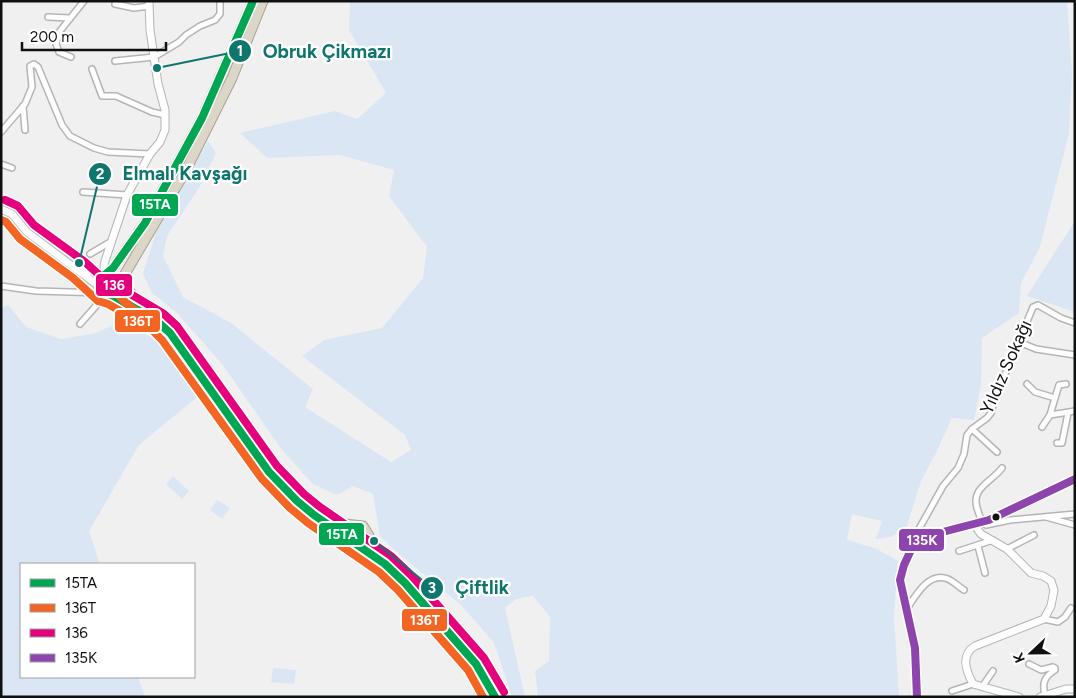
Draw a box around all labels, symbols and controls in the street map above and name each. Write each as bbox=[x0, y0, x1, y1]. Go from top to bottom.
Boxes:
scale bar bbox=[22, 20, 166, 52]
text: 200 m bbox=[30, 28, 74, 46]
callout: Obruk Çikmazı bbox=[228, 34, 401, 68]
text: Obruk Çikmazı bbox=[263, 40, 391, 63]
text: 1 bbox=[237, 42, 243, 60]
callout: Elmalı Kavşağı bbox=[88, 157, 257, 191]
text: Elmalı Kavşağı bbox=[123, 162, 247, 185]
text: 2 bbox=[96, 165, 105, 183]
line badge: 15TA bbox=[131, 193, 179, 217]
text: 15TA bbox=[139, 196, 171, 213]
line badge: 136 bbox=[95, 273, 133, 297]
text: 136 bbox=[103, 277, 125, 294]
line badge: 136T bbox=[114, 309, 161, 333]
text: 136T bbox=[123, 313, 153, 330]
street label: Yıldız Sokağı bbox=[975, 316, 1037, 418]
unlabelled marker bbox=[991, 512, 1001, 522]
line badge: 15TA bbox=[318, 522, 365, 546]
text: 15TA bbox=[326, 526, 358, 543]
line badge: 135K bbox=[898, 528, 945, 552]
text: 135K bbox=[906, 532, 938, 549]
legend bbox=[20, 563, 195, 678]
callout: Çi̇ftli̇k bbox=[420, 571, 519, 605]
text: 15TA bbox=[65, 574, 97, 592]
text: Çi̇ftli̇k bbox=[455, 576, 510, 599]
text: 3 bbox=[428, 579, 436, 597]
text: 136T bbox=[65, 599, 97, 617]
line badge: 136T bbox=[401, 608, 448, 632]
text: 136T bbox=[410, 612, 440, 629]
text: 136 bbox=[65, 624, 88, 642]
north arrow bbox=[1006, 628, 1056, 678]
text: 135K bbox=[65, 649, 98, 667]
text: K bbox=[1010, 650, 1029, 665]

